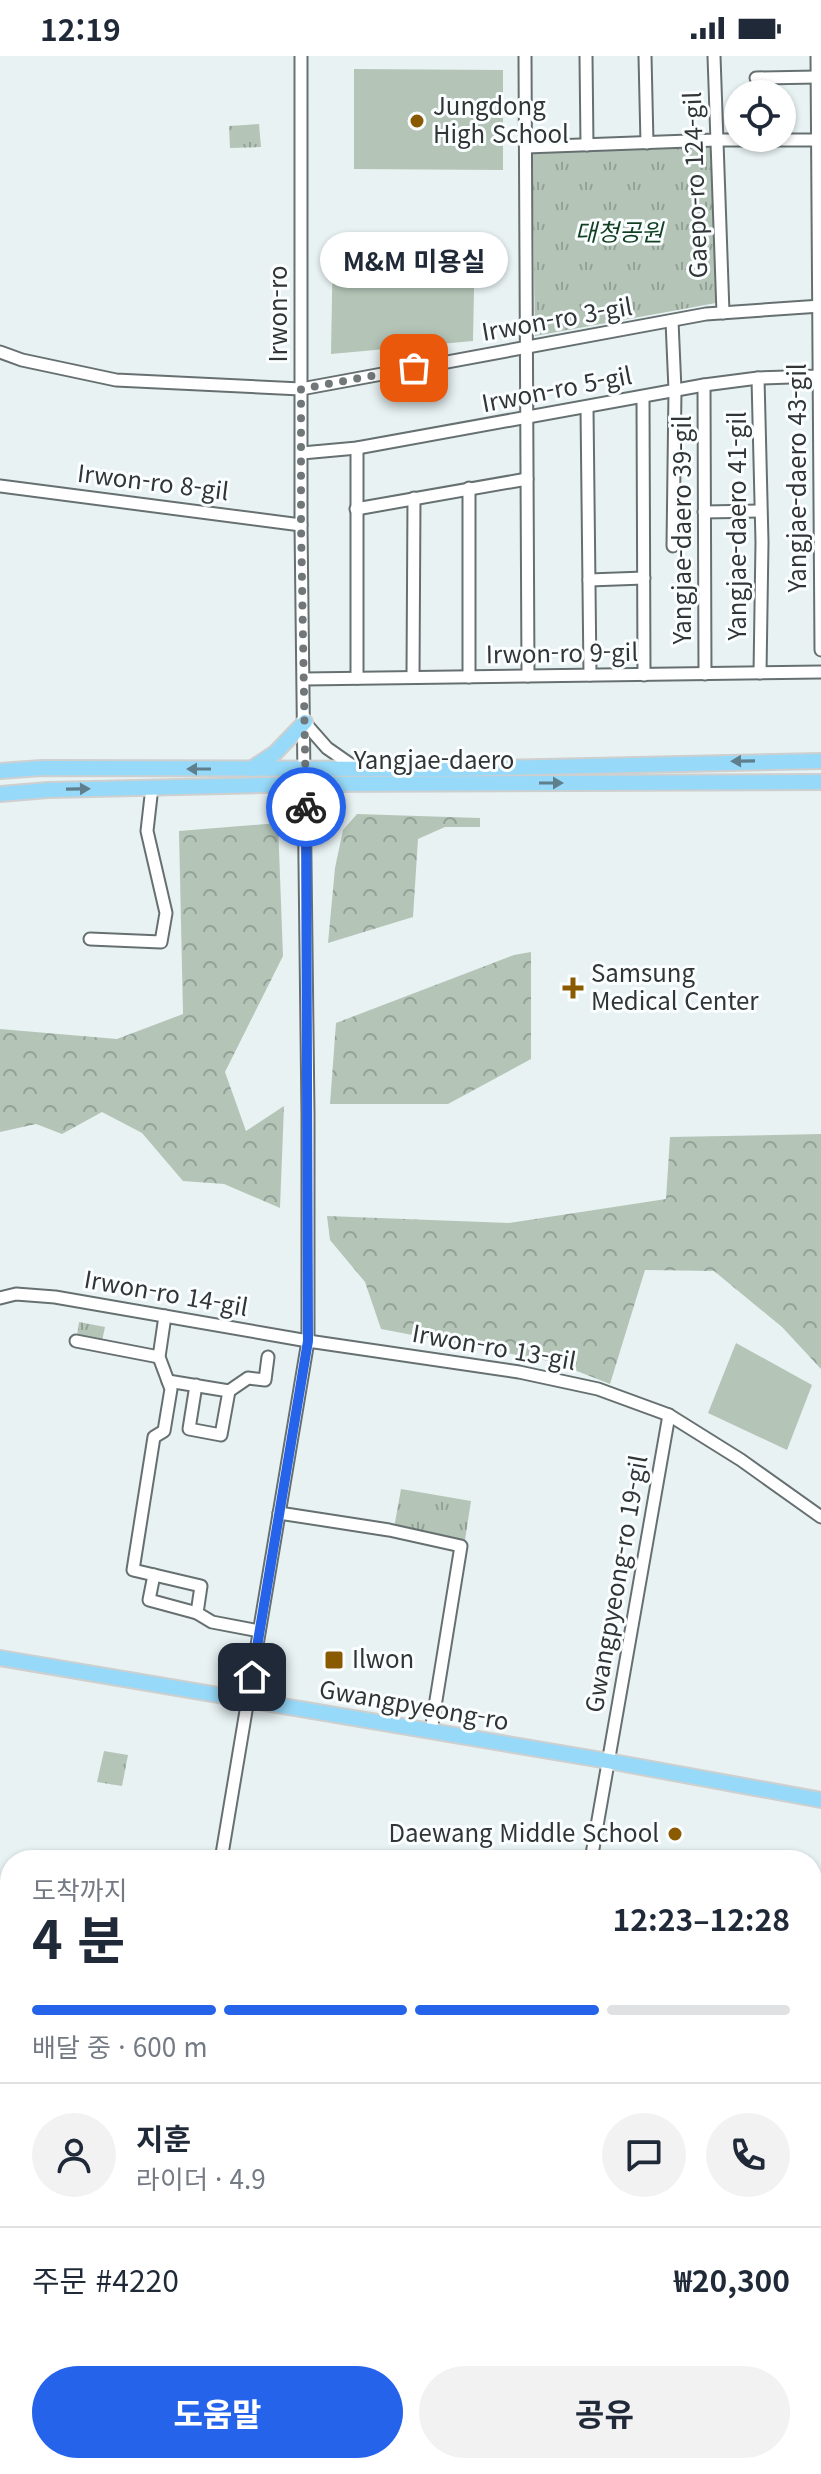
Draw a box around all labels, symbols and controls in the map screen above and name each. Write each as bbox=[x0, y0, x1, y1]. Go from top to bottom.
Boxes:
text: 12:19 bbox=[40, 6, 121, 50]
map controls bbox=[724, 80, 796, 152]
button: locate bbox=[724, 80, 796, 152]
place label: Jungdong High School bbox=[433, 87, 569, 150]
street label: Gaepo-ro 124-gil bbox=[673, 91, 714, 279]
marker: Jungdong High School bbox=[408, 112, 426, 130]
park label: 대청공원 bbox=[575, 213, 665, 248]
callout: M&M 미용실 bbox=[320, 232, 508, 288]
text: M&M 미용실 bbox=[343, 241, 485, 278]
street label: Irwon-ro bbox=[259, 266, 294, 362]
street label: Irwon-ro 3-gil bbox=[479, 287, 635, 348]
pin bbox=[380, 334, 448, 402]
icon: bag bbox=[392, 346, 436, 390]
street label: Irwon-ro 5-gil bbox=[478, 356, 635, 419]
street label: Yangjae-daero 43-gil bbox=[778, 363, 813, 594]
street label: Yangjae-daero 41-gil bbox=[718, 411, 753, 642]
street label: Yangjae-daero 39-gil bbox=[663, 415, 698, 646]
street label: Irwon-ro 8-gil bbox=[76, 454, 231, 507]
street label: Irwon-ro 9-gil bbox=[486, 633, 638, 670]
street label: Yangjae-daero bbox=[353, 741, 514, 776]
one-way arrow bbox=[730, 755, 755, 768]
one-way arrow bbox=[186, 763, 211, 775]
courier bbox=[266, 767, 346, 847]
one-way arrow bbox=[539, 777, 564, 789]
one-way arrow bbox=[66, 783, 91, 795]
icon: bike bbox=[284, 785, 328, 829]
place label: Samsung Medical Center bbox=[591, 954, 759, 1017]
marker: Samsung Medical Center bbox=[562, 977, 584, 999]
street label: Irwon-ro 14-gil bbox=[82, 1260, 251, 1323]
street label: Irwon-ro 13-gil bbox=[410, 1314, 579, 1377]
street label: Gwangpyeong-ro 19-gil bbox=[575, 1452, 654, 1715]
place label: Ilwon bbox=[352, 1640, 414, 1675]
pin bbox=[218, 1643, 286, 1711]
marker: Ilwon bbox=[323, 1649, 345, 1671]
icon: home bbox=[230, 1655, 274, 1699]
street label: Gwangpyeong-ro bbox=[317, 1670, 512, 1737]
place label: Daewang Middle School bbox=[389, 1814, 659, 1849]
marker: Daewang Middle School bbox=[666, 1825, 684, 1843]
text: 도착까지 bbox=[32, 1870, 128, 1907]
text: 12:23–12:28 bbox=[613, 1896, 790, 1940]
text: 4 분 bbox=[32, 1899, 125, 1974]
text: 배달 중 · 600 m bbox=[32, 2027, 208, 2064]
button: person bbox=[32, 2113, 116, 2197]
button: chat bbox=[602, 2113, 686, 2197]
button: phone bbox=[706, 2113, 790, 2197]
text: 지훈 bbox=[136, 2115, 191, 2159]
text: 라이더 · 4.9 bbox=[136, 2159, 266, 2196]
text: 주문 #4220 bbox=[32, 2257, 179, 2301]
text: ₩20,300 bbox=[674, 2257, 790, 2301]
button: 도움말 bbox=[32, 2366, 403, 2458]
button: 공유 bbox=[419, 2366, 790, 2458]

